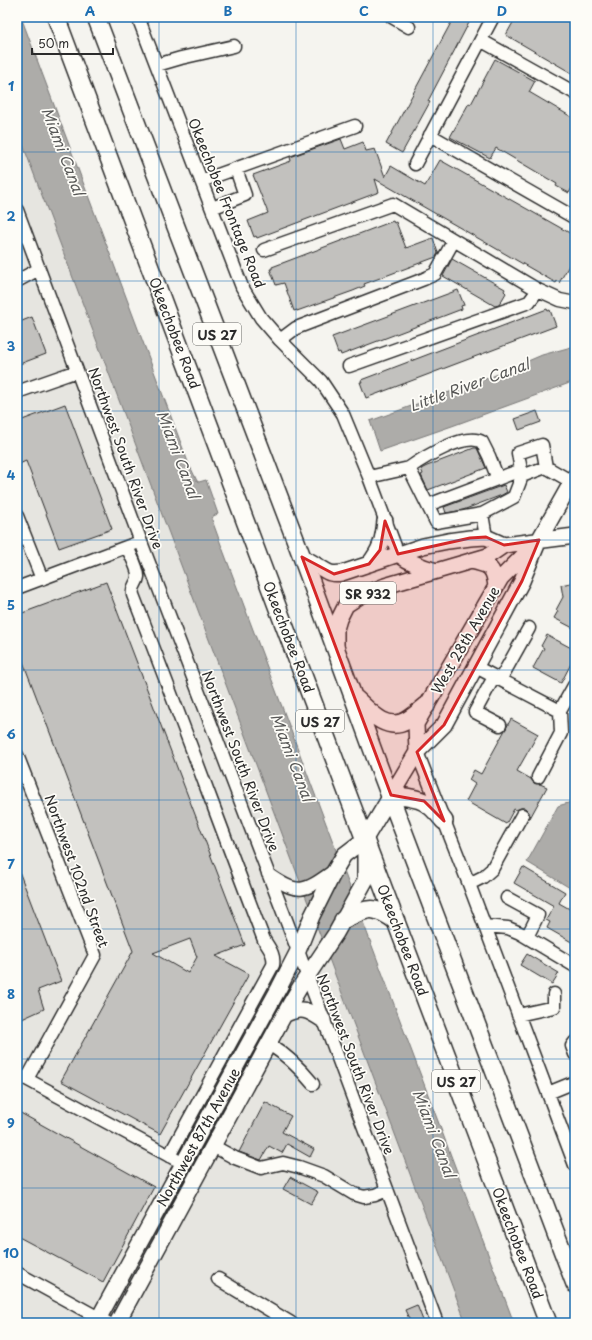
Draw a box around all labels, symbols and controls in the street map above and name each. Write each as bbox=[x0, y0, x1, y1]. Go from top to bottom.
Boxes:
text: A bbox=[85, 1, 95, 20]
text: B bbox=[224, 1, 233, 20]
text: C bbox=[359, 1, 369, 20]
text: D bbox=[497, 1, 507, 20]
scale bar bbox=[32, 30, 113, 56]
text: 50 m bbox=[38, 34, 69, 52]
text: 1 bbox=[8, 76, 14, 95]
water label: Miami Canal bbox=[37, 103, 92, 201]
street label: Okeechobee Frontage Road bbox=[183, 115, 271, 291]
text: 2 bbox=[6, 206, 16, 225]
street label: Okeechobee Road bbox=[144, 274, 206, 392]
road number: US 27 bbox=[193, 323, 241, 345]
text: 3 bbox=[7, 336, 16, 355]
water label: Little River Canal bbox=[406, 351, 535, 416]
street label: Northwest South River Drive bbox=[83, 364, 169, 552]
water label: Miami Canal bbox=[152, 406, 207, 504]
text: 4 bbox=[7, 465, 16, 484]
street label: Okeechobee Road bbox=[258, 578, 320, 696]
road number: SR 932 bbox=[340, 582, 396, 604]
street label: West 28th Avenue bbox=[426, 582, 505, 698]
text: 5 bbox=[7, 595, 15, 614]
street label: Northwest South River Drive bbox=[197, 668, 285, 854]
water label: Miami Canal bbox=[266, 709, 321, 807]
road number: US 27 bbox=[296, 710, 344, 732]
text: 6 bbox=[6, 724, 16, 743]
street label: Northwest 102nd Street bbox=[40, 792, 115, 951]
text: 7 bbox=[7, 854, 15, 873]
street label: Okeechobee Road bbox=[372, 881, 434, 999]
street label: Northwest South River Drive bbox=[312, 971, 400, 1157]
text: 8 bbox=[7, 984, 15, 1003]
street label: Northwest 87th Avenue bbox=[151, 1064, 245, 1210]
road number: US 27 bbox=[432, 1070, 480, 1092]
water label: Miami Canal bbox=[408, 1085, 463, 1183]
text: 9 bbox=[7, 1113, 15, 1132]
street label: Okeechobee Road bbox=[487, 1184, 549, 1302]
text: 10 bbox=[3, 1243, 19, 1262]

